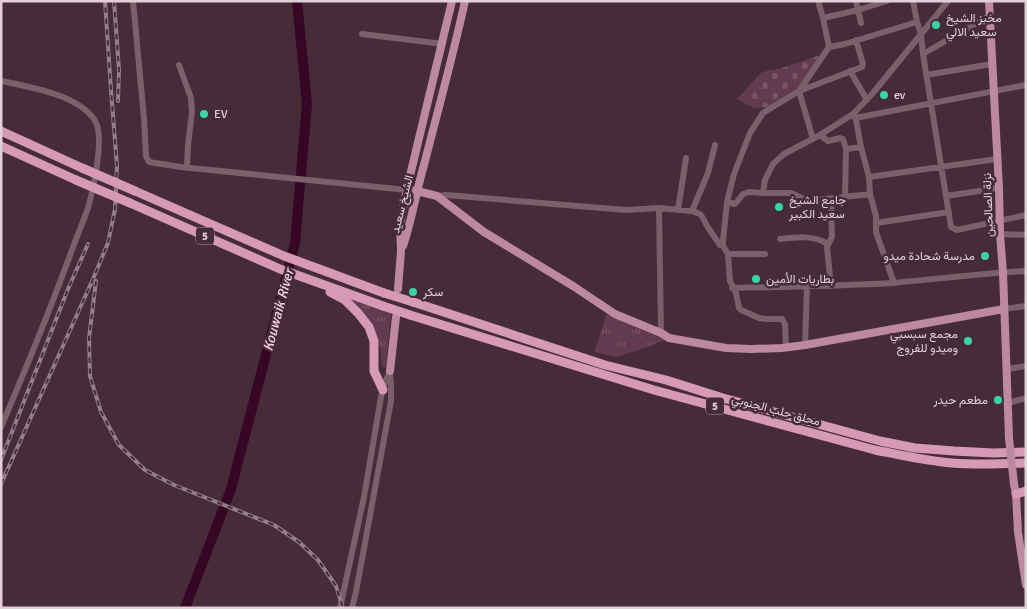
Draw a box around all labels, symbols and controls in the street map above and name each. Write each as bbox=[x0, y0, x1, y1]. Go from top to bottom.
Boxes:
place label: مخبز الشيخ سعيد الالي bbox=[946, 11, 1002, 42]
marker: مخبز الشيخ سعيد الالي bbox=[930, 19, 942, 31]
place label: ev bbox=[894, 88, 906, 103]
marker: ev bbox=[878, 89, 890, 101]
place label: EV bbox=[214, 107, 228, 122]
marker: EV bbox=[198, 108, 210, 120]
street label: نزلة الصالحين bbox=[980, 173, 997, 237]
street label: الشيخ سعيد bbox=[388, 174, 418, 235]
place label: جامع الشيخ سعيد الكبير bbox=[788, 193, 846, 222]
marker: جامع الشيخ سعيد الكبير bbox=[773, 201, 785, 213]
road number: 5 bbox=[196, 228, 214, 245]
place label: مدرسة شحادة ميدو bbox=[884, 249, 975, 264]
marker: مدرسة شحادة ميدو bbox=[979, 250, 991, 262]
water label: Kouwaik River bbox=[259, 265, 298, 353]
place label: بطاريات الأمين bbox=[766, 272, 834, 287]
marker: بطاريات الأمين bbox=[750, 273, 762, 285]
place label: سكر bbox=[422, 285, 443, 300]
marker: سكر bbox=[407, 286, 419, 298]
place label: مجمع سبسبي وميدو للفروج bbox=[890, 327, 958, 357]
marker: مجمع سبسبي وميدو للفروج bbox=[962, 335, 974, 347]
street label: محلق حلب الجنوبي bbox=[729, 391, 822, 431]
place label: مطعم حيدر bbox=[933, 393, 988, 408]
marker: مطعم حيدر bbox=[992, 394, 1004, 406]
road number: 5 bbox=[706, 398, 724, 414]

